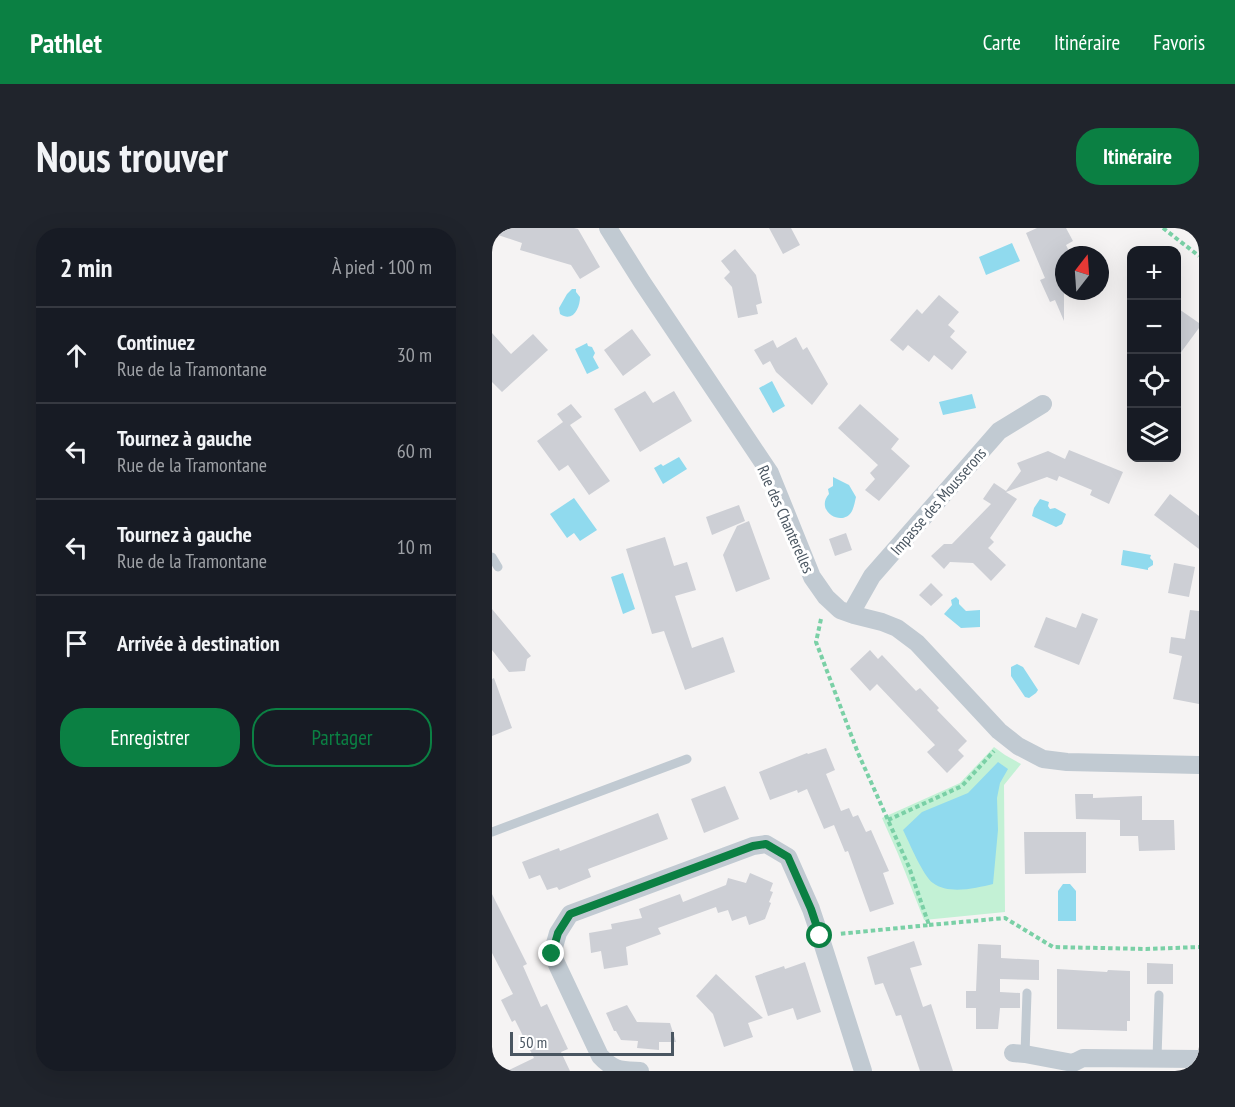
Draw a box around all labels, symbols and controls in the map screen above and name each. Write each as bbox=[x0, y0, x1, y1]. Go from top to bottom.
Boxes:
text: Pathlet bbox=[30, 24, 102, 61]
text: Carte bbox=[983, 29, 1021, 56]
text: Itinéraire bbox=[1054, 29, 1120, 56]
text: Favoris bbox=[1153, 29, 1205, 56]
button: Itinéraire bbox=[1076, 128, 1199, 185]
text: Nous trouver bbox=[36, 129, 228, 184]
north arrow bbox=[1055, 246, 1109, 300]
map controls bbox=[1127, 246, 1181, 462]
button: + bbox=[1127, 246, 1181, 300]
text: 2 min bbox=[60, 251, 113, 284]
text: À pied · 100 m bbox=[332, 254, 432, 280]
button: − bbox=[1127, 300, 1181, 354]
text: Continuez bbox=[117, 328, 195, 356]
icon: ahead bbox=[60, 339, 93, 372]
text: 30 m bbox=[397, 342, 432, 368]
button: locate bbox=[1127, 354, 1181, 408]
text: Rue de la Tramontane bbox=[117, 356, 267, 382]
button: layers bbox=[1127, 408, 1181, 462]
text: Tournez à gauche bbox=[117, 424, 252, 452]
icon: left bbox=[60, 435, 93, 468]
text: 60 m bbox=[397, 438, 432, 464]
street label: Impasse des Mousserons bbox=[886, 443, 990, 559]
text: Rue de la Tramontane bbox=[117, 452, 267, 478]
street label: Rue des Chanterelles bbox=[753, 462, 819, 576]
text: Tournez à gauche bbox=[117, 520, 252, 548]
icon: left bbox=[60, 531, 93, 564]
text: 10 m bbox=[397, 534, 432, 560]
text: Rue de la Tramontane bbox=[117, 548, 267, 574]
icon: arrive bbox=[60, 627, 93, 660]
text: Arrivée à destination bbox=[117, 629, 280, 657]
button: Enregistrer bbox=[60, 708, 240, 767]
button: Partager bbox=[252, 708, 432, 767]
route start bbox=[806, 922, 832, 948]
route end bbox=[538, 940, 564, 966]
scale bar bbox=[510, 1029, 674, 1056]
text: 50 m bbox=[519, 1032, 547, 1052]

